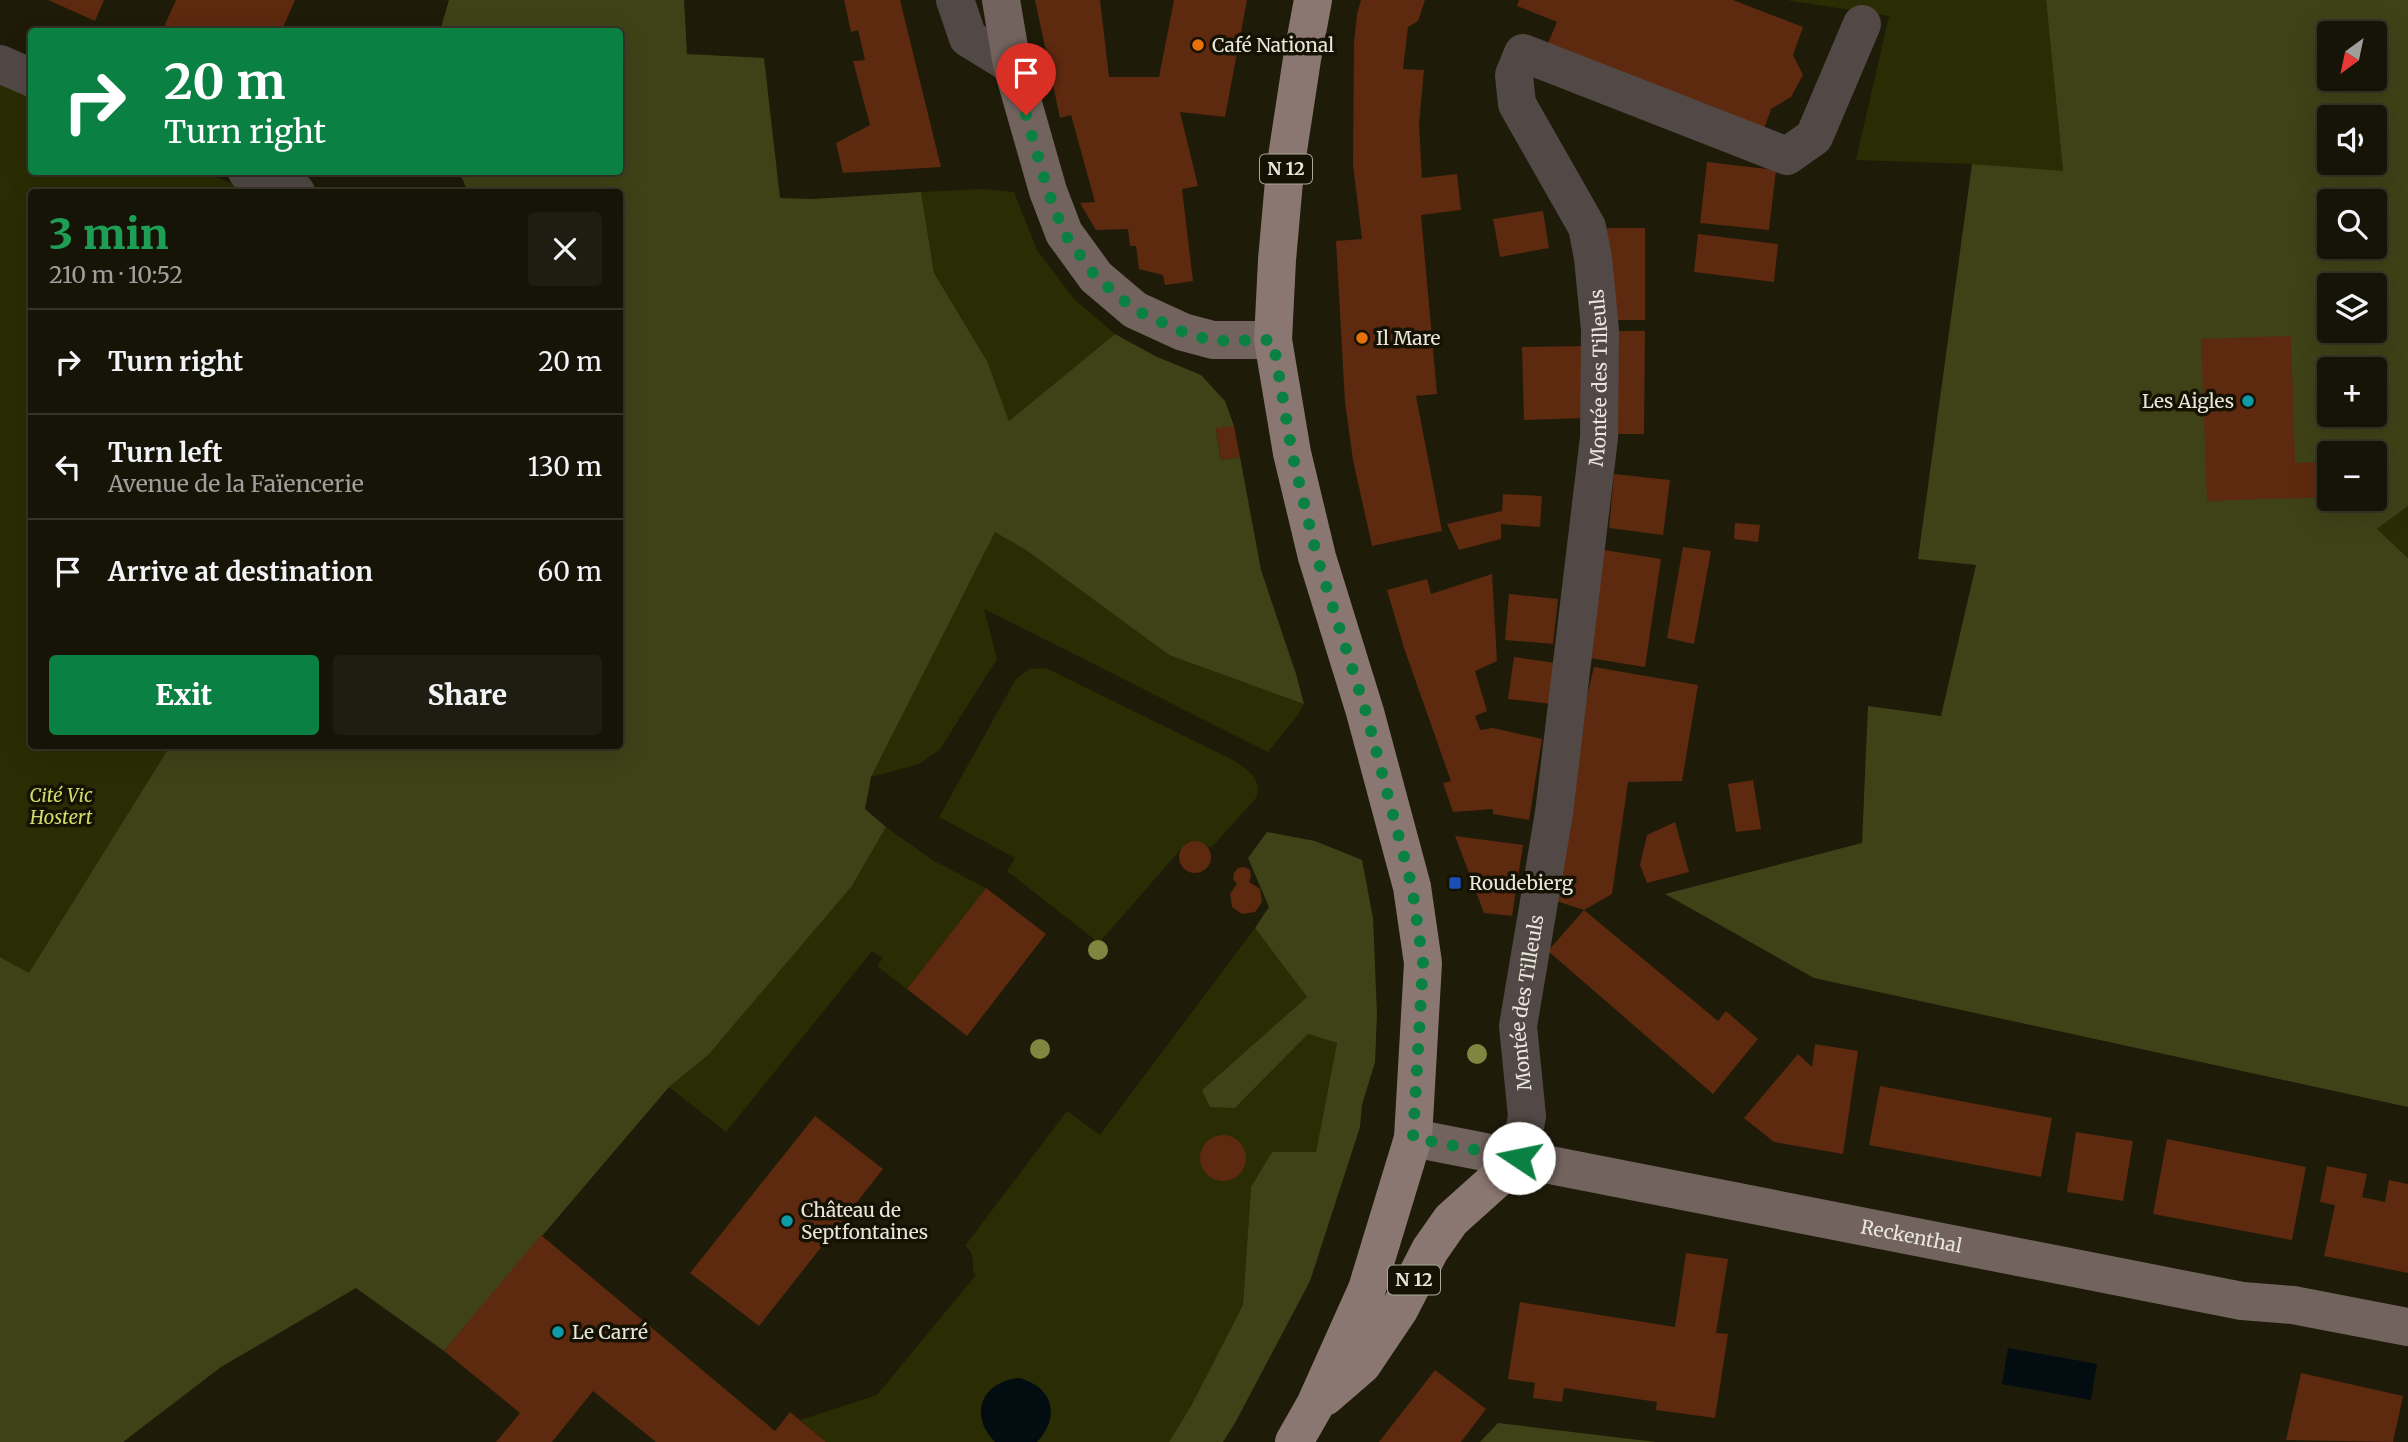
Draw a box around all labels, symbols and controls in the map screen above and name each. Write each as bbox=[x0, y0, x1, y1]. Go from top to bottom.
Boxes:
north arrow bbox=[2317, 21, 2387, 91]
map controls bbox=[2317, 21, 2387, 511]
place label: Café National bbox=[1212, 33, 1334, 57]
marker: Café National bbox=[1190, 37, 1206, 53]
pin bbox=[996, 43, 1056, 115]
text: 20 m bbox=[164, 51, 285, 112]
icon: arrive bbox=[1007, 54, 1045, 92]
icon: right bbox=[49, 56, 140, 147]
button: sound bbox=[2317, 105, 2387, 175]
text: Turn right bbox=[164, 112, 326, 152]
road number: N 12 bbox=[1260, 154, 1312, 184]
button: search bbox=[2317, 189, 2387, 259]
text: 3 min bbox=[49, 208, 169, 260]
button: close bbox=[528, 212, 602, 286]
text: 210 m · 10:52 bbox=[49, 260, 183, 289]
button: layers bbox=[2317, 273, 2387, 343]
street label: Montée des Tilleuls bbox=[1584, 288, 1612, 468]
place label: Il Mare bbox=[1376, 326, 1441, 350]
marker: Il Mare bbox=[1354, 330, 1370, 346]
icon: right bbox=[49, 343, 87, 381]
text: Turn right bbox=[108, 345, 243, 378]
text: 20 m bbox=[538, 345, 602, 378]
button: + bbox=[2317, 357, 2387, 427]
place label: Les Aigles bbox=[2142, 389, 2234, 413]
marker: Les Aigles bbox=[2240, 393, 2256, 409]
text: Turn left bbox=[108, 436, 222, 469]
button: − bbox=[2317, 441, 2387, 511]
icon: left bbox=[49, 448, 87, 486]
text: 130 m bbox=[528, 450, 602, 483]
text: Avenue de la Faïencerie bbox=[108, 469, 364, 498]
icon: arrive bbox=[49, 553, 87, 591]
text: Arrive at destination bbox=[108, 555, 373, 588]
text: 60 m bbox=[538, 555, 602, 588]
button: Exit bbox=[49, 655, 319, 735]
button: Share bbox=[333, 655, 602, 735]
park label: Cité Vic Hostert bbox=[29, 783, 93, 829]
place label: Roudebierg bbox=[1469, 871, 1574, 895]
marker: Roudebierg bbox=[1447, 875, 1463, 891]
street label: Montée des Tilleuls bbox=[1506, 913, 1549, 1092]
position arrow bbox=[1482, 1121, 1556, 1195]
place label: Château de Septfontaines bbox=[801, 1198, 928, 1244]
marker: Château de Septfontaines bbox=[779, 1213, 795, 1229]
street label: Reckenthal bbox=[1859, 1214, 1964, 1258]
road number: N 12 bbox=[1388, 1266, 1440, 1294]
place label: Le Carré bbox=[572, 1320, 648, 1344]
marker: Le Carré bbox=[550, 1324, 566, 1340]

